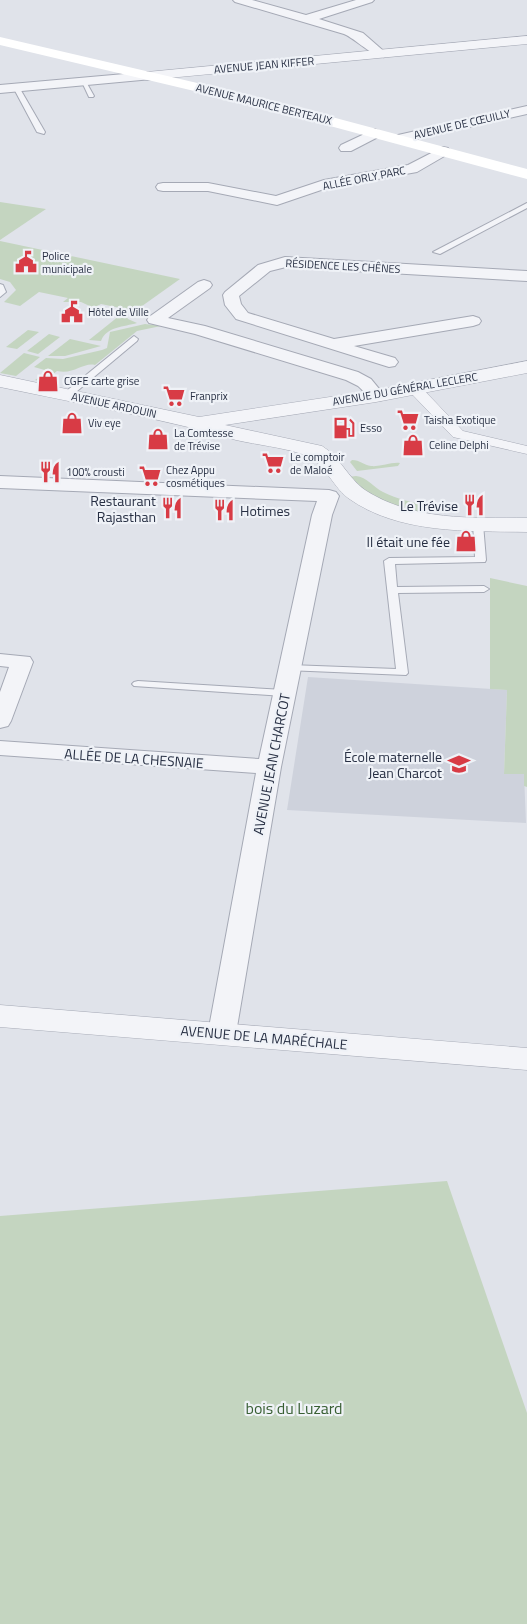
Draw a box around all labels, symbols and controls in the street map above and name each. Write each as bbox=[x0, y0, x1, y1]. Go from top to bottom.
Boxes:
street label: AVENUE JEAN KIFFER bbox=[213, 53, 315, 77]
street label: AVENUE MAURICE BERTEAUX bbox=[194, 79, 334, 129]
street label: AVENUE DE CŒUILLY bbox=[412, 105, 512, 143]
street label: ALLÉE ORLY PARC bbox=[321, 162, 407, 194]
place label: Police municipale bbox=[42, 248, 92, 277]
public building icon: Police municipale bbox=[13, 249, 39, 275]
street label: RÉSIDENCE LES CHÊNES bbox=[285, 255, 401, 277]
public building icon: Hôtel de Ville bbox=[59, 299, 85, 325]
place label: Hôtel de Ville bbox=[88, 304, 149, 320]
shop icon: CGFE carte grise bbox=[35, 368, 61, 394]
street label: AVENUE DU GÉNÉRAL LECLERC bbox=[331, 368, 479, 410]
place label: CGFE carte grise bbox=[64, 373, 140, 389]
supermarket icon: Franprix bbox=[161, 383, 187, 409]
street label: AVENUE ARDOUIN bbox=[70, 388, 158, 422]
place label: Franprix bbox=[190, 388, 228, 404]
supermarket icon: Taisha Exotique bbox=[395, 407, 421, 433]
shop icon: Viv eye bbox=[59, 410, 85, 436]
place label: Taisha Exotique bbox=[424, 412, 496, 428]
place label: Viv eye bbox=[88, 415, 121, 431]
fuel station icon: Esso bbox=[331, 415, 357, 441]
place label: Esso bbox=[360, 420, 382, 436]
place label: La Comtesse de Trévise bbox=[174, 425, 234, 454]
shop icon: La Comtesse de Trévise bbox=[145, 426, 171, 452]
shop icon: Celine Delphi bbox=[400, 432, 426, 458]
place label: Celine Delphi bbox=[429, 437, 489, 453]
place label: Le comptoir de Maloé bbox=[290, 449, 345, 478]
supermarket icon: Le comptoir de Maloé bbox=[260, 450, 286, 476]
restaurant icon: 100% crousti bbox=[37, 459, 63, 485]
place label: Chez Appu cosmétiques bbox=[166, 462, 225, 491]
supermarket icon: Chez Appu cosmétiques bbox=[137, 463, 163, 489]
place label: 100% crousti bbox=[66, 464, 125, 480]
place label: Restaurant Rajasthan bbox=[90, 490, 156, 527]
restaurant icon: Le Trévise bbox=[461, 492, 487, 518]
restaurant icon: Restaurant Rajasthan bbox=[159, 495, 185, 521]
place label: Le Trévise bbox=[400, 495, 458, 516]
restaurant icon: Hotimes bbox=[211, 497, 237, 523]
place label: Hotimes bbox=[240, 500, 290, 521]
shop icon: Il était une fée bbox=[453, 528, 479, 554]
place label: Il était une fée bbox=[366, 531, 450, 552]
street label: AVENUE JEAN CHARCOT bbox=[247, 691, 295, 837]
street label: ALLÉE DE LA CHESNAIE bbox=[64, 743, 205, 773]
place label: École maternelle Jean Charcot bbox=[344, 746, 442, 783]
school or university icon: École maternelle Jean Charcot bbox=[446, 751, 472, 777]
street label: AVENUE DE LA MARÉCHALE bbox=[180, 1019, 349, 1055]
park label: bois du Luzard bbox=[246, 1396, 342, 1420]

